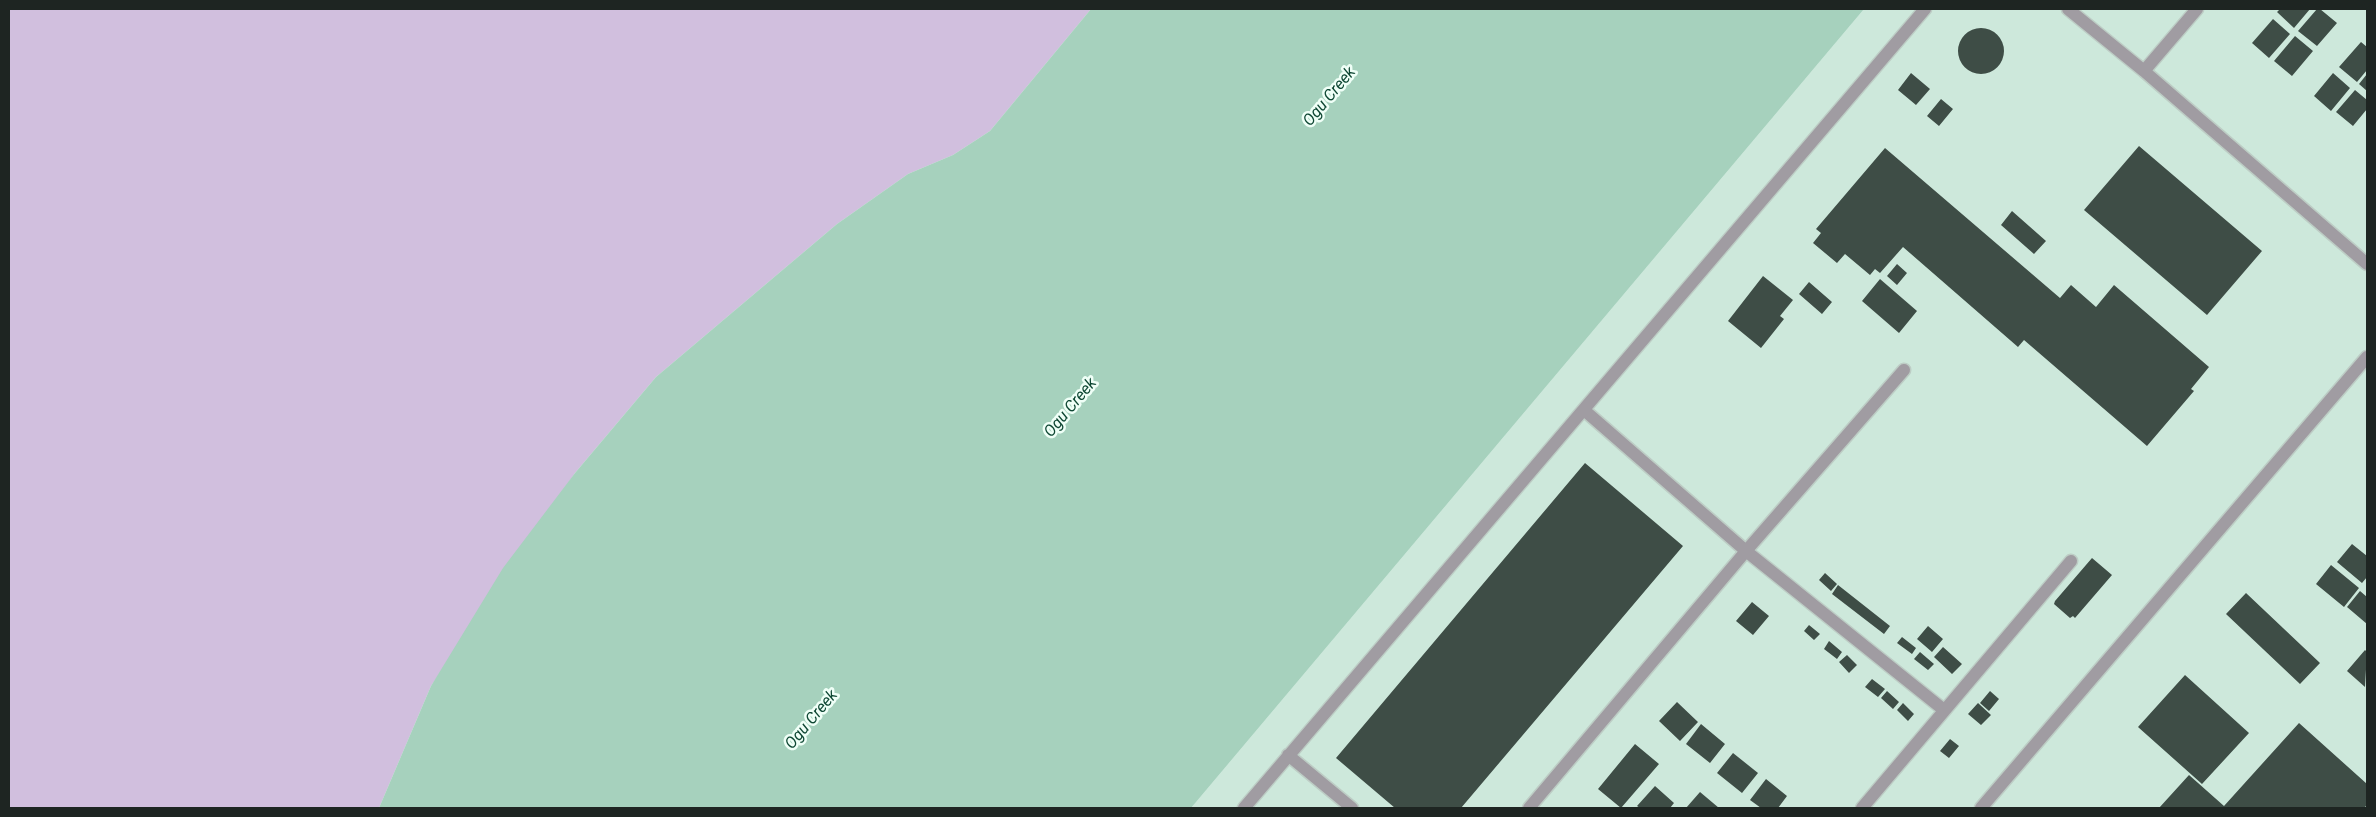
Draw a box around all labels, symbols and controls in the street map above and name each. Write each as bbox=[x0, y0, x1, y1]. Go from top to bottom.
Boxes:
water label: Ogu Creek bbox=[1300, 63, 1360, 131]
water label: Ogu Creek bbox=[1041, 374, 1101, 442]
water label: Ogu Creek bbox=[782, 686, 842, 754]

